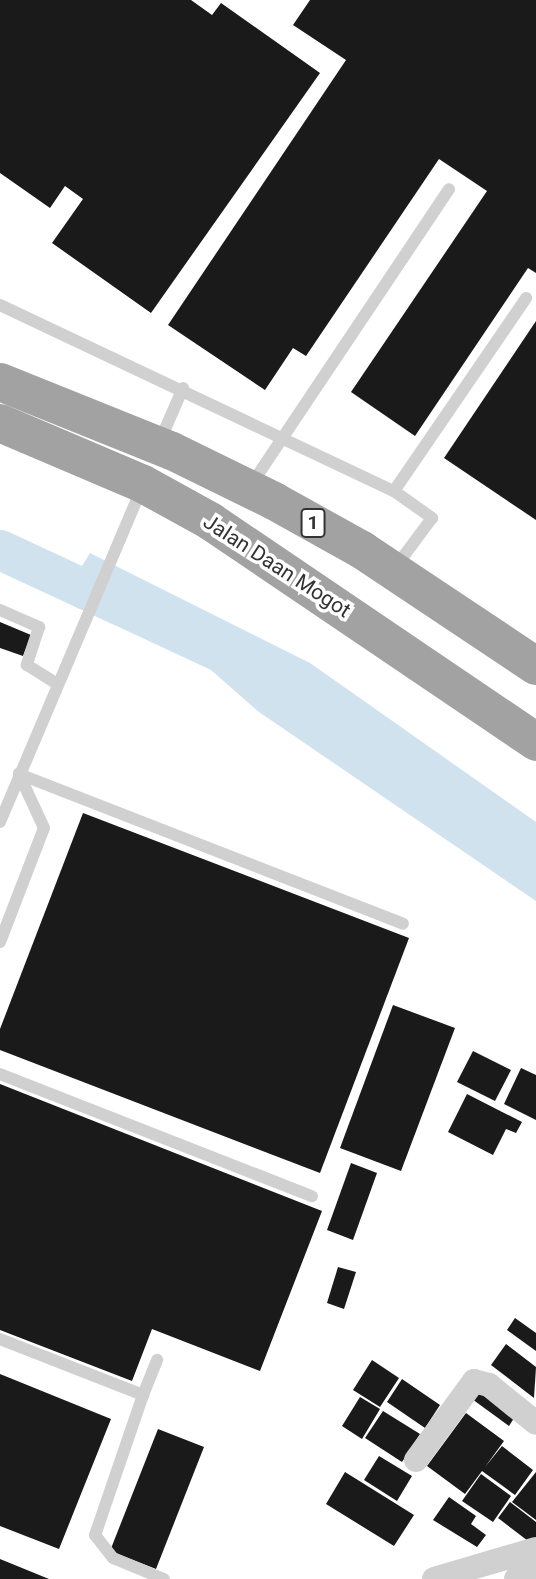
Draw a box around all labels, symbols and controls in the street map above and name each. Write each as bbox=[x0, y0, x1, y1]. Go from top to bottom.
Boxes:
road number: 1 bbox=[299, 508, 327, 538]
street label: Jalan Daan Mogot bbox=[199, 509, 355, 623]

